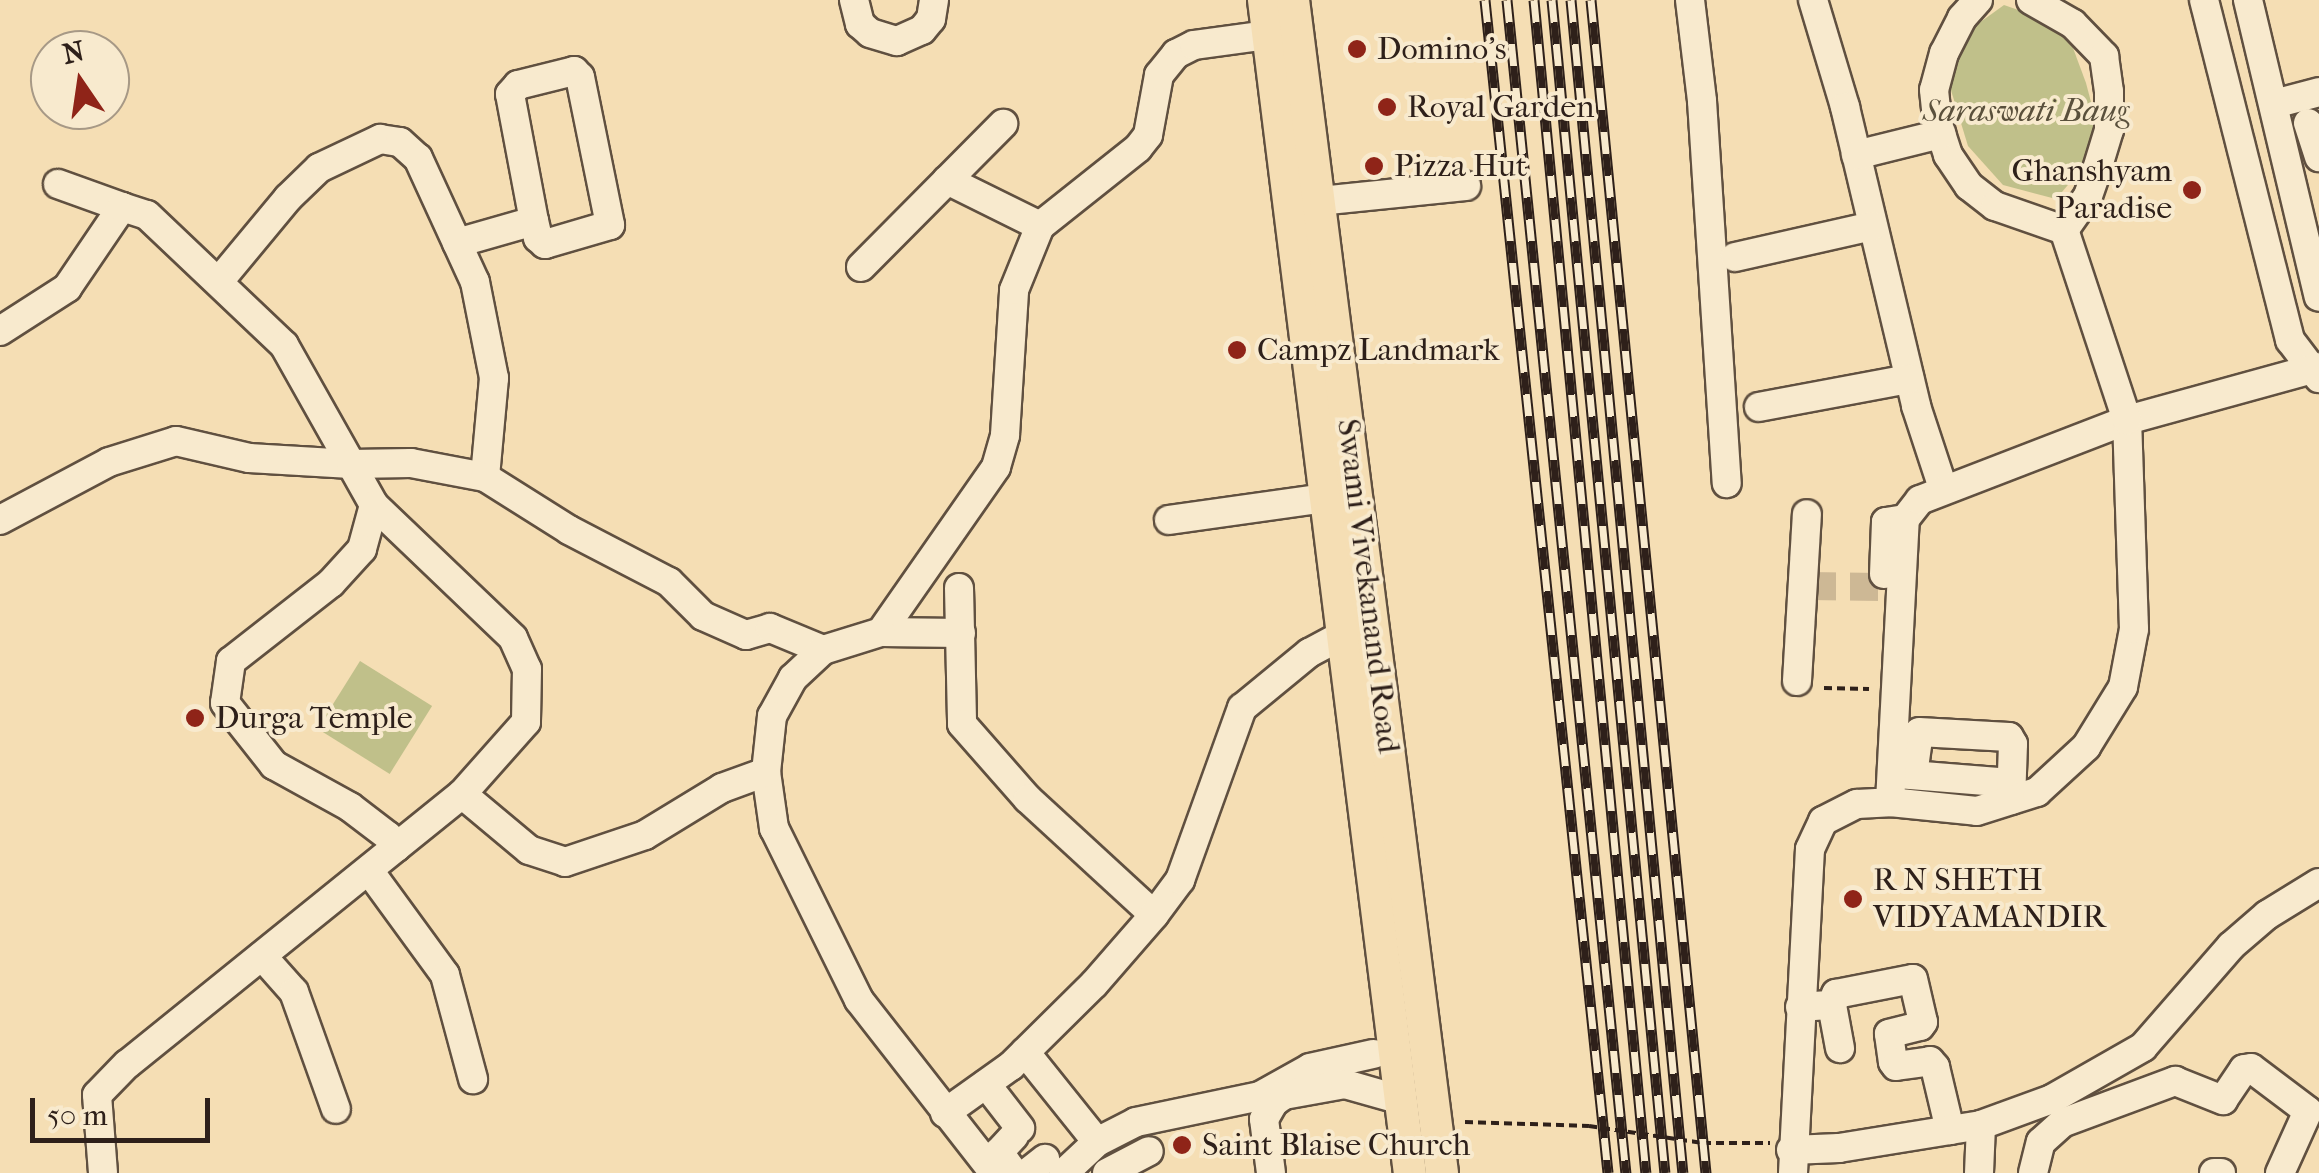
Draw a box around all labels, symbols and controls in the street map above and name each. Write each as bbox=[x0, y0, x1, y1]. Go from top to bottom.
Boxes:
north arrow bbox=[30, 30, 130, 130]
place label: Domino's bbox=[1377, 30, 1507, 68]
text: N bbox=[60, 34, 88, 71]
marker: Domino's bbox=[1346, 38, 1368, 60]
place label: Royal Garden bbox=[1407, 88, 1595, 126]
park label: Saraswati Baug bbox=[1923, 92, 2129, 130]
marker: Royal Garden bbox=[1376, 96, 1398, 118]
place label: Pizza Hut bbox=[1394, 147, 1527, 185]
place label: Ghanshyam Paradise bbox=[2011, 153, 2172, 228]
marker: Pizza Hut bbox=[1363, 155, 1385, 177]
marker: Ghanshyam Paradise bbox=[2181, 179, 2203, 201]
place label: Campz Landmark bbox=[1257, 331, 1500, 369]
marker: Campz Landmark bbox=[1226, 339, 1248, 361]
street label: Swami Vivekanand Road bbox=[1328, 417, 1408, 755]
place label: Durga Temple bbox=[215, 699, 413, 737]
marker: Durga Temple bbox=[184, 707, 206, 729]
place label: R N SHETH VIDYAMANDIR bbox=[1873, 862, 2106, 937]
marker: R N SHETH VIDYAMANDIR bbox=[1842, 888, 1864, 910]
scale bar bbox=[35, 1078, 215, 1140]
text: 50 m bbox=[47, 1098, 108, 1133]
place label: Saint Blaise Church bbox=[1202, 1126, 1470, 1164]
marker: Saint Blaise Church bbox=[1171, 1134, 1193, 1156]

